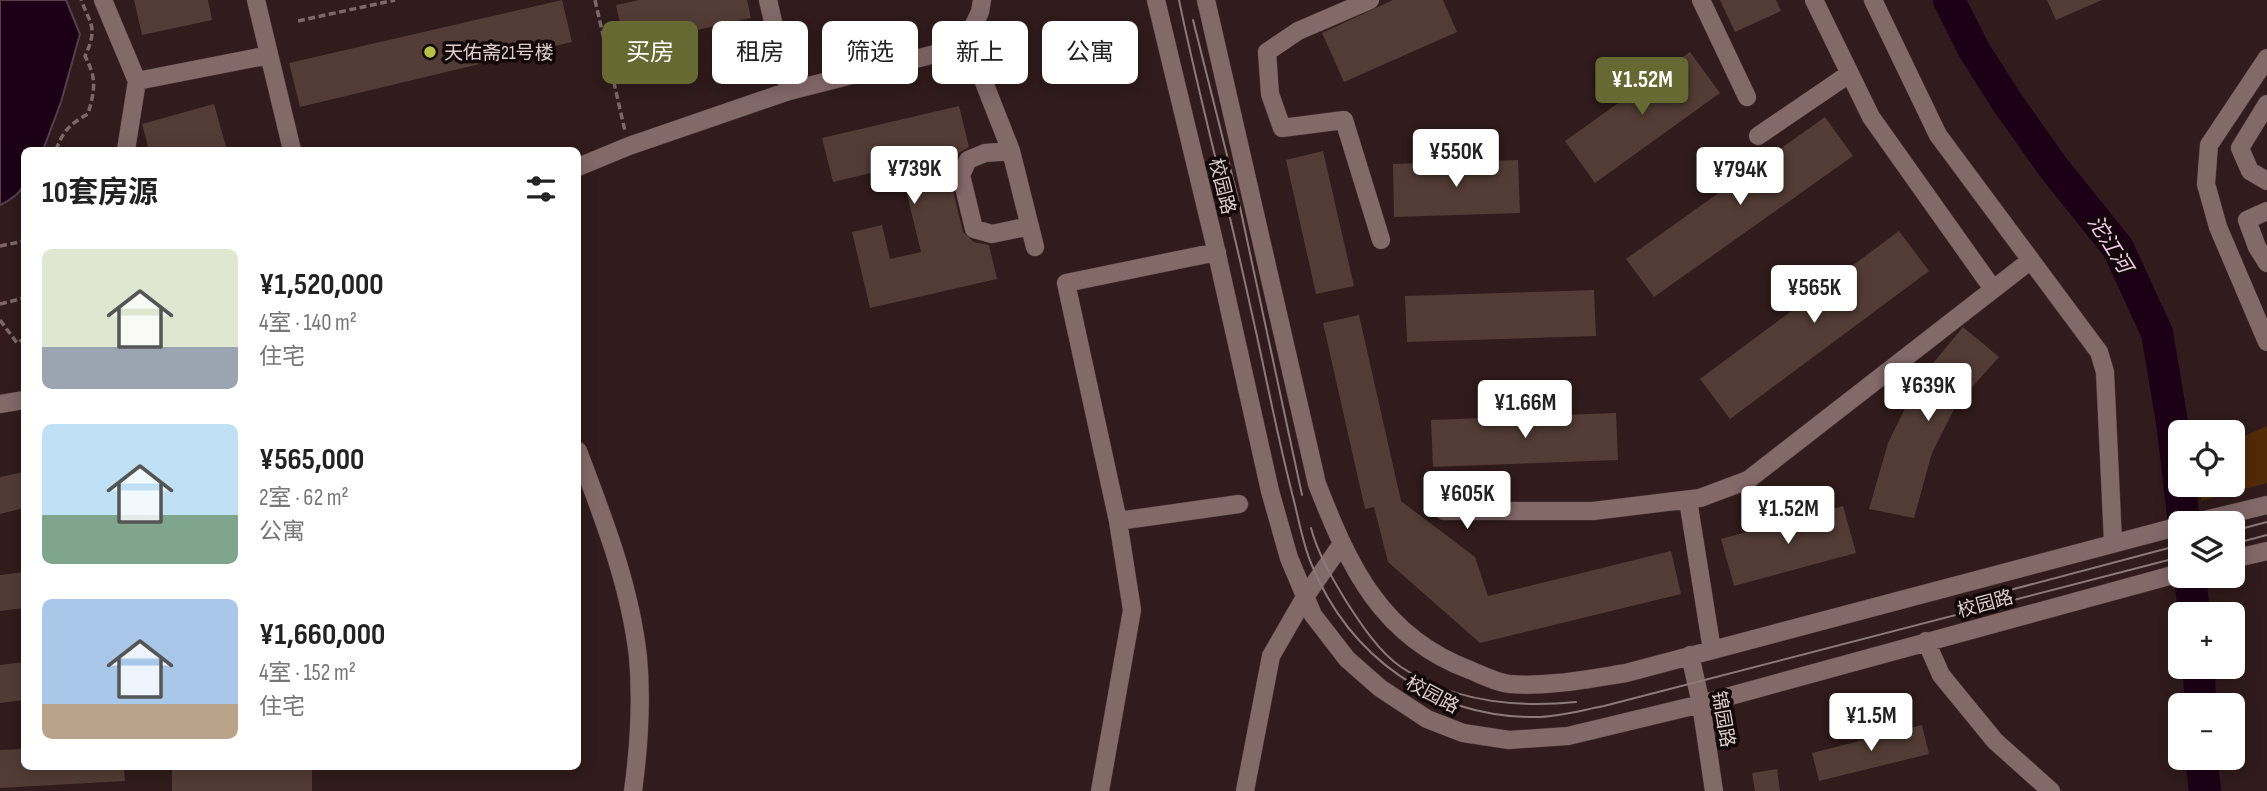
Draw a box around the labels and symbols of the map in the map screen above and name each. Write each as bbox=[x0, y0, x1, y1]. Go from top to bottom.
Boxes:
place label: 天佑斋21号楼 bbox=[444, 42, 554, 65]
marker: 天佑斋21号楼 bbox=[422, 44, 438, 60]
pin: ¥1.52M bbox=[1585, 58, 1699, 117]
pin: ¥550K bbox=[1407, 130, 1505, 189]
pin: ¥739K bbox=[865, 146, 963, 206]
pin: ¥794K bbox=[1691, 148, 1789, 207]
street label: 校园路 bbox=[1203, 156, 1240, 217]
water label: 沱江河 bbox=[2082, 211, 2139, 281]
pin: ¥565K bbox=[1765, 266, 1863, 325]
pin: ¥639K bbox=[1879, 364, 1977, 423]
pin: ¥1.66M bbox=[1468, 380, 1582, 440]
pin: ¥605K bbox=[1418, 472, 1516, 531]
pin: ¥1.52M bbox=[1731, 486, 1845, 546]
street label: 校园路 bbox=[1955, 586, 2016, 623]
street label: 校园路 bbox=[1402, 672, 1463, 719]
street label: 锦园路 bbox=[1706, 689, 1739, 749]
pin: ¥1.5M bbox=[1822, 694, 1920, 753]

